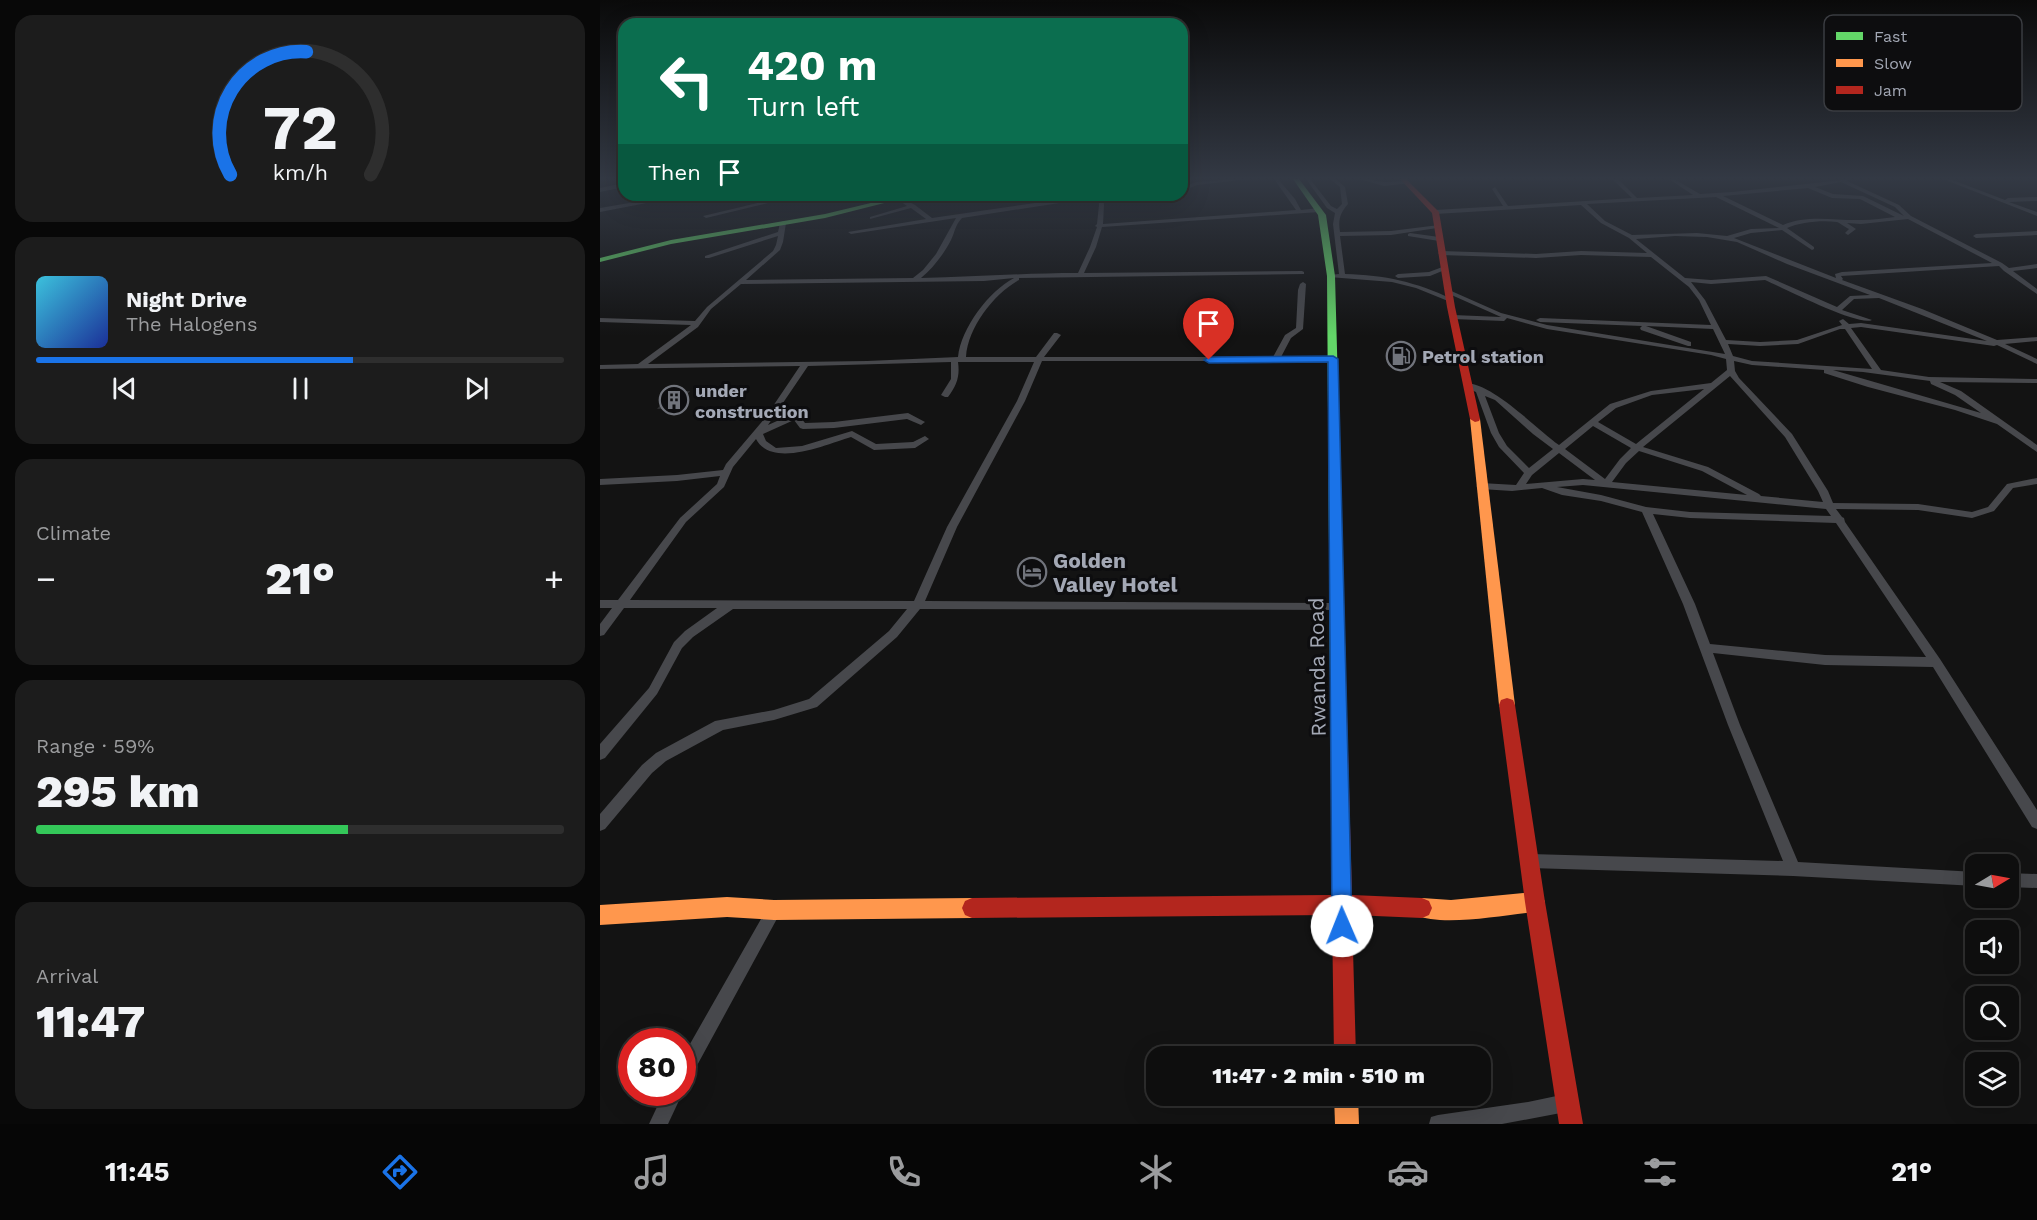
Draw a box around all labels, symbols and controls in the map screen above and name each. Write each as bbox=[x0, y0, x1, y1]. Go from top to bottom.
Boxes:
legend bbox=[1824, 15, 2022, 111]
text: Fast bbox=[1874, 27, 1907, 46]
text: 420 m bbox=[747, 41, 877, 90]
icon: left bbox=[648, 42, 726, 120]
text: Slow bbox=[1874, 54, 1912, 73]
text: Jam bbox=[1874, 81, 1907, 100]
text: Turn left bbox=[747, 91, 859, 123]
text: 72 bbox=[262, 92, 338, 165]
icon: arrive bbox=[713, 156, 746, 189]
text: Then bbox=[648, 160, 701, 185]
text: km/h bbox=[272, 161, 328, 186]
text: Night Drive bbox=[126, 287, 247, 312]
pin bbox=[1183, 298, 1234, 360]
icon: arrive bbox=[1192, 307, 1225, 340]
text: The Halogens bbox=[126, 312, 258, 336]
fuel station icon: Petrol station bbox=[1385, 340, 1417, 372]
place label: Petrol station bbox=[1422, 346, 1544, 367]
icon: previous bbox=[108, 372, 141, 405]
icon: pause bbox=[284, 372, 317, 405]
icon: next bbox=[460, 372, 493, 405]
place label: under construction bbox=[695, 380, 809, 422]
building icon: under construction bbox=[658, 384, 690, 416]
text: Climate bbox=[36, 521, 111, 545]
place label: Golden Valley Hotel bbox=[1053, 548, 1177, 597]
text: 21° bbox=[265, 552, 335, 605]
hotel icon: Golden Valley Hotel bbox=[1016, 556, 1048, 588]
text: − bbox=[36, 559, 56, 598]
text: + bbox=[544, 559, 564, 598]
street label: Rwanda Road bbox=[1303, 597, 1331, 737]
text: Range · 59% bbox=[36, 734, 154, 758]
text: 295 km bbox=[36, 765, 200, 818]
north arrow bbox=[1965, 854, 2019, 908]
map controls bbox=[1965, 854, 2019, 1106]
position arrow bbox=[1310, 894, 1374, 958]
button: sound bbox=[1965, 920, 2019, 974]
text: Arrival bbox=[36, 964, 98, 988]
button: search bbox=[1965, 986, 2019, 1040]
text: 11:47 bbox=[36, 995, 145, 1048]
speed limit sign: 80 bbox=[618, 1028, 696, 1106]
button: layers bbox=[1965, 1052, 2019, 1106]
text: 11:47 · 2 min · 510 m bbox=[1212, 1063, 1425, 1088]
icon: directions bbox=[379, 1151, 421, 1193]
icon: music bbox=[631, 1151, 673, 1193]
icon: phone bbox=[883, 1151, 925, 1193]
icon: climate bbox=[1135, 1151, 1177, 1193]
icon: car bbox=[1387, 1151, 1429, 1193]
icon: filters bbox=[1639, 1151, 1681, 1193]
text: 11:45 bbox=[105, 1156, 170, 1188]
text: 21° bbox=[1891, 1156, 1932, 1188]

